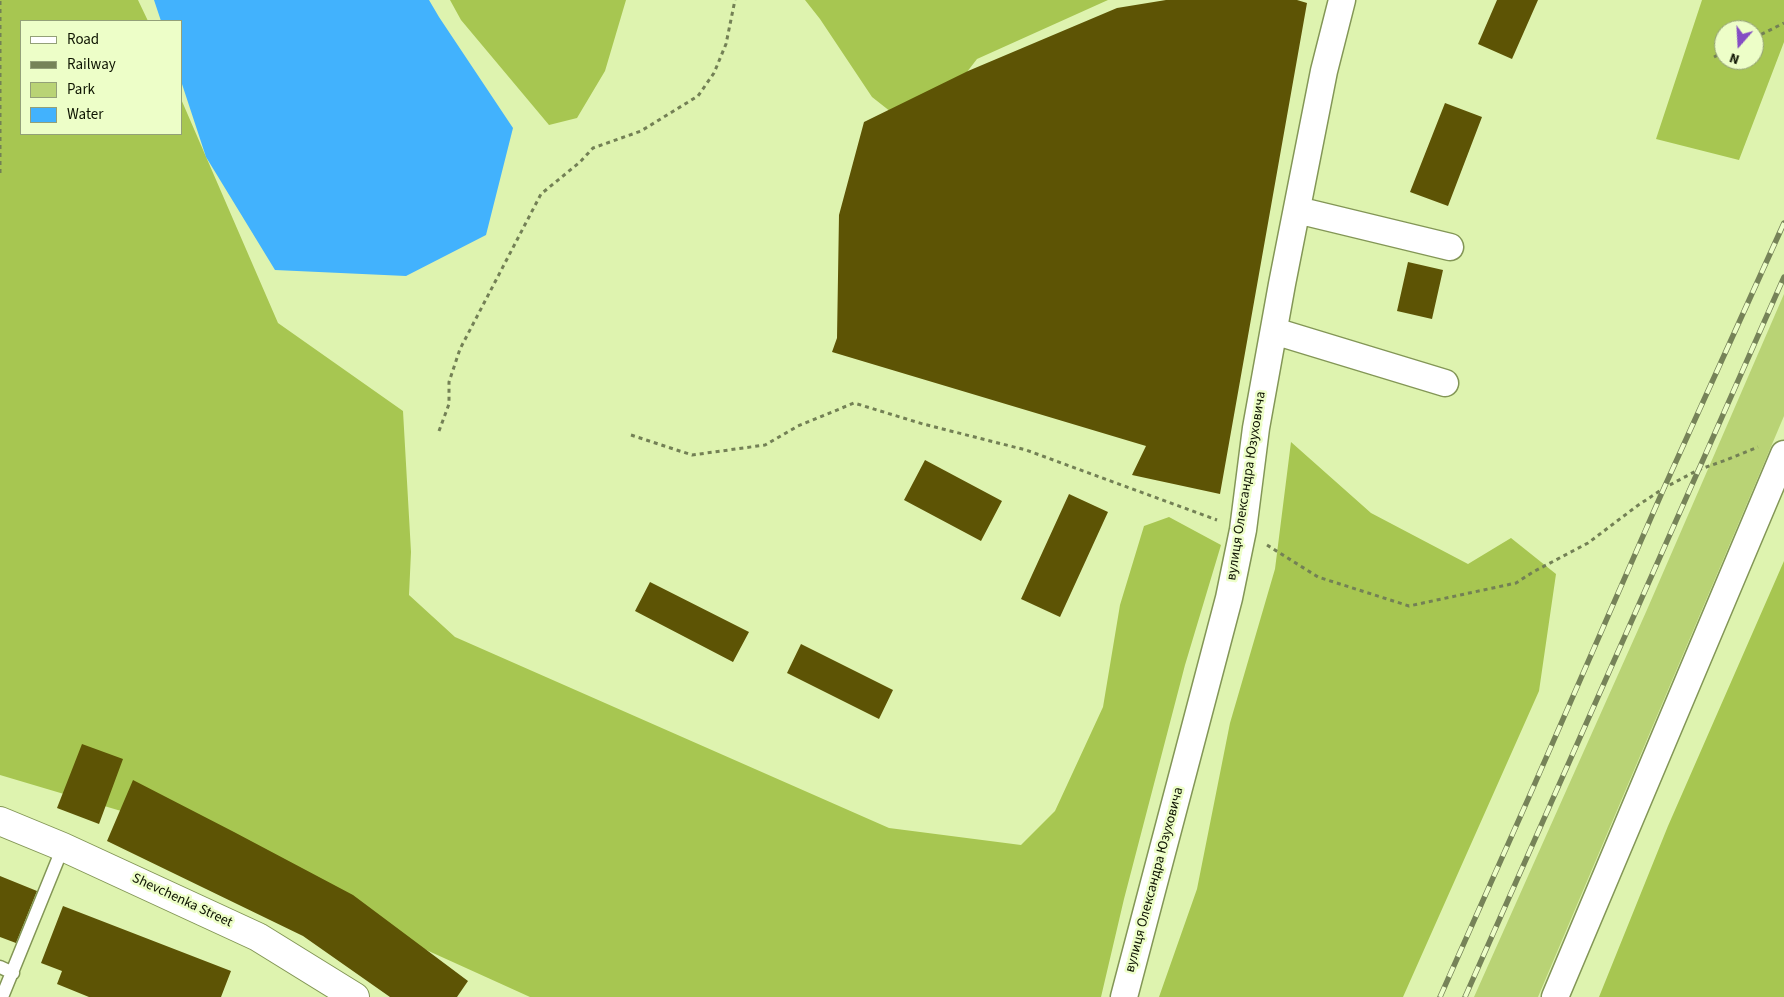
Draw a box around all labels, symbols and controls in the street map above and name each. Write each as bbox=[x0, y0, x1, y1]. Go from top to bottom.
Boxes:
legend bbox=[20, 20, 182, 135]
north arrow bbox=[1714, 20, 1764, 70]
text: Road bbox=[67, 29, 99, 50]
text: N bbox=[1727, 47, 1742, 69]
text: Railway bbox=[67, 54, 116, 75]
text: Park bbox=[67, 79, 95, 100]
text: Water bbox=[67, 104, 103, 125]
street label: вулиця Олександра Юзуховича bbox=[1224, 390, 1270, 582]
street label: вулиця Олександра Юзуховича bbox=[1122, 786, 1188, 974]
street label: Shevchenka Street bbox=[129, 870, 235, 932]

